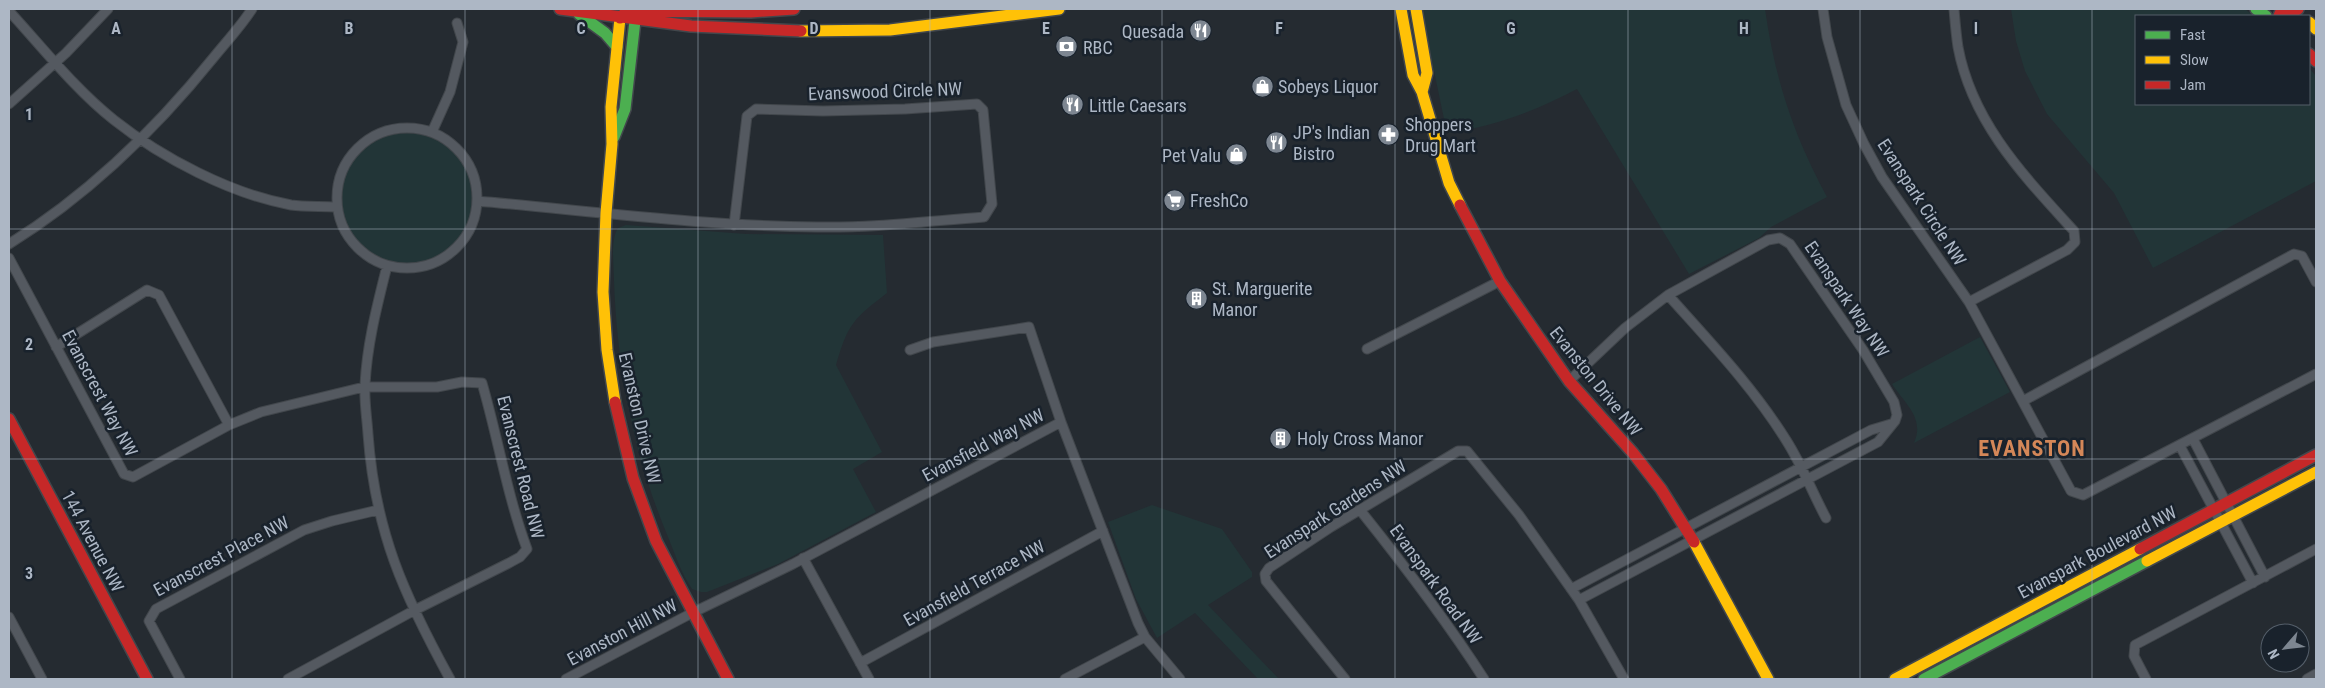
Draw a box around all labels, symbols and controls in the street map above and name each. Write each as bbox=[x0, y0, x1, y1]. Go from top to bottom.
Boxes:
legend bbox=[2135, 15, 2310, 105]
text: A bbox=[111, 19, 121, 38]
text: B bbox=[345, 19, 354, 38]
text: C bbox=[576, 19, 586, 38]
text: D bbox=[809, 19, 819, 38]
text: E bbox=[1042, 19, 1050, 38]
restaurant icon: Quesada bbox=[1188, 19, 1212, 43]
text: F bbox=[1275, 19, 1283, 38]
text: G bbox=[1506, 19, 1516, 38]
text: H bbox=[1739, 19, 1749, 38]
text: I bbox=[1974, 19, 1978, 38]
place label: Quesada bbox=[1122, 21, 1184, 42]
text: Fast bbox=[2180, 26, 2205, 44]
bank icon: RBC bbox=[1055, 35, 1079, 59]
place label: RBC bbox=[1083, 37, 1113, 58]
text: Slow bbox=[2180, 51, 2209, 69]
shop icon: Sobeys Liquor bbox=[1250, 74, 1274, 98]
place label: Sobeys Liquor bbox=[1278, 76, 1379, 97]
text: Jam bbox=[2180, 76, 2206, 94]
street label: Evanswood Circle NW bbox=[808, 78, 963, 104]
restaurant icon: Little Caesars bbox=[1061, 93, 1085, 117]
place label: Little Caesars bbox=[1089, 95, 1187, 116]
text: 1 bbox=[25, 105, 33, 124]
place label: Shoppers Drug Mart bbox=[1405, 114, 1476, 156]
place label: JP's Indian Bistro bbox=[1293, 122, 1370, 164]
pharmacy icon: Shoppers Drug Mart bbox=[1377, 122, 1401, 146]
restaurant icon: JP's Indian Bistro bbox=[1265, 130, 1289, 154]
street label: Evanspark Circle NW bbox=[1873, 135, 1971, 269]
shop icon: Pet Valu bbox=[1225, 143, 1249, 167]
place label: Pet Valu bbox=[1162, 145, 1221, 166]
supermarket icon: FreshCo bbox=[1162, 188, 1186, 212]
place label: FreshCo bbox=[1190, 190, 1248, 211]
street label: Evanspark Way NW bbox=[1800, 237, 1894, 361]
place label: St. Marguerite Manor bbox=[1212, 278, 1312, 320]
building icon: St. Marguerite Manor bbox=[1184, 286, 1208, 310]
street label: Evanston Drive NW bbox=[1546, 322, 1646, 440]
street label: Evanscrest Way NW bbox=[58, 326, 142, 460]
text: 2 bbox=[25, 335, 33, 354]
street label: Evanston Drive NW bbox=[615, 350, 665, 486]
street label: Evanscrest Road NW bbox=[493, 393, 549, 541]
street label: Evansfield Way NW bbox=[919, 404, 1048, 486]
building icon: Holy Cross Manor bbox=[1269, 426, 1293, 450]
place label: Holy Cross Manor bbox=[1297, 428, 1424, 449]
district label: EVANSTON bbox=[1978, 436, 2086, 461]
street label: Evanspark Gardens NW bbox=[1260, 455, 1410, 563]
street label: 144 Avenue NW bbox=[58, 487, 129, 595]
street label: Evanspark Boulevard NW bbox=[2014, 501, 2180, 603]
street label: Evanscrest Place NW bbox=[150, 511, 292, 600]
street label: Evanspark Road NW bbox=[1386, 520, 1486, 648]
street label: Evansfield Terrace NW bbox=[900, 535, 1048, 630]
text: 3 bbox=[25, 564, 33, 583]
street label: Evanston Hill NW bbox=[563, 594, 681, 670]
north arrow bbox=[2260, 623, 2310, 673]
text: N bbox=[2264, 647, 2283, 662]

